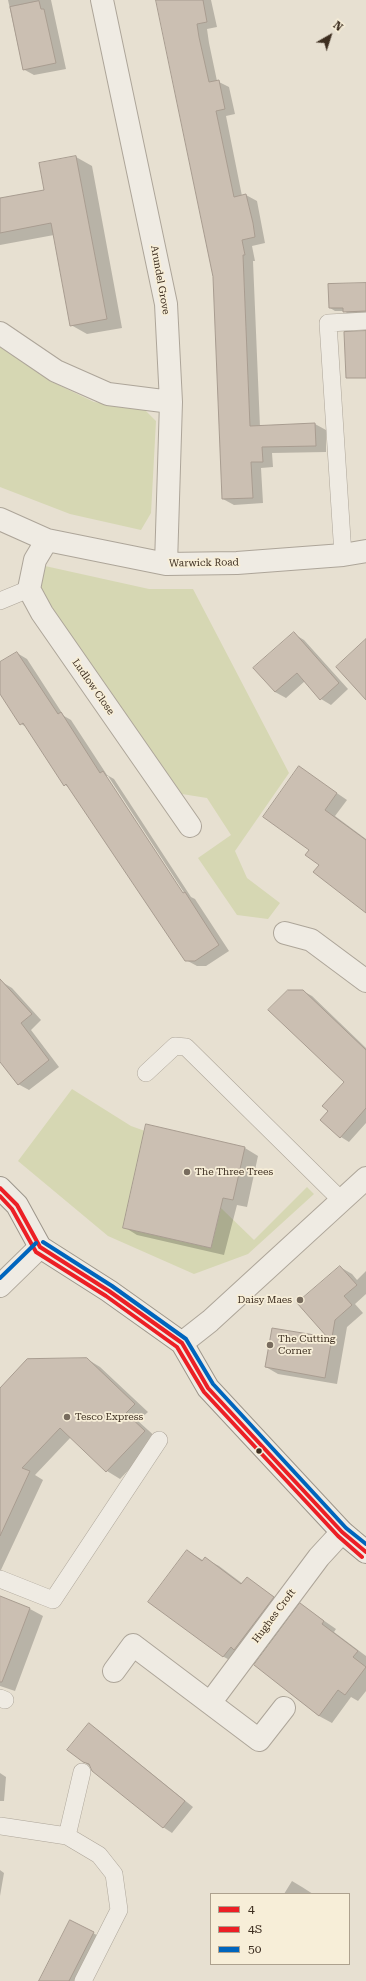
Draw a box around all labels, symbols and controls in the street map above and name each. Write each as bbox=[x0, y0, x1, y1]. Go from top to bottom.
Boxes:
north arrow bbox=[310, 16, 350, 56]
text: N bbox=[330, 19, 345, 34]
street label: Arundel Grove bbox=[148, 244, 172, 316]
street label: Warwick Road bbox=[169, 556, 239, 570]
street label: Ludlow Close bbox=[69, 657, 117, 717]
place label: The Three Trees bbox=[195, 1166, 273, 1178]
marker: The Three Trees bbox=[182, 1167, 192, 1177]
place label: Daisy Maes bbox=[238, 1294, 292, 1306]
marker: Daisy Maes bbox=[295, 1295, 305, 1305]
place label: The Cutting Corner bbox=[278, 1333, 336, 1356]
marker: The Cutting Corner bbox=[265, 1340, 275, 1350]
place label: Tesco Express bbox=[75, 1411, 143, 1423]
marker: Tesco Express bbox=[62, 1412, 72, 1422]
unlabelled marker bbox=[254, 1446, 264, 1456]
street label: Hughes Croft bbox=[250, 1587, 298, 1645]
legend bbox=[210, 1893, 350, 1965]
text: 4 bbox=[248, 1902, 255, 1916]
text: 4S bbox=[248, 1922, 262, 1936]
text: 50 bbox=[248, 1942, 261, 1956]

